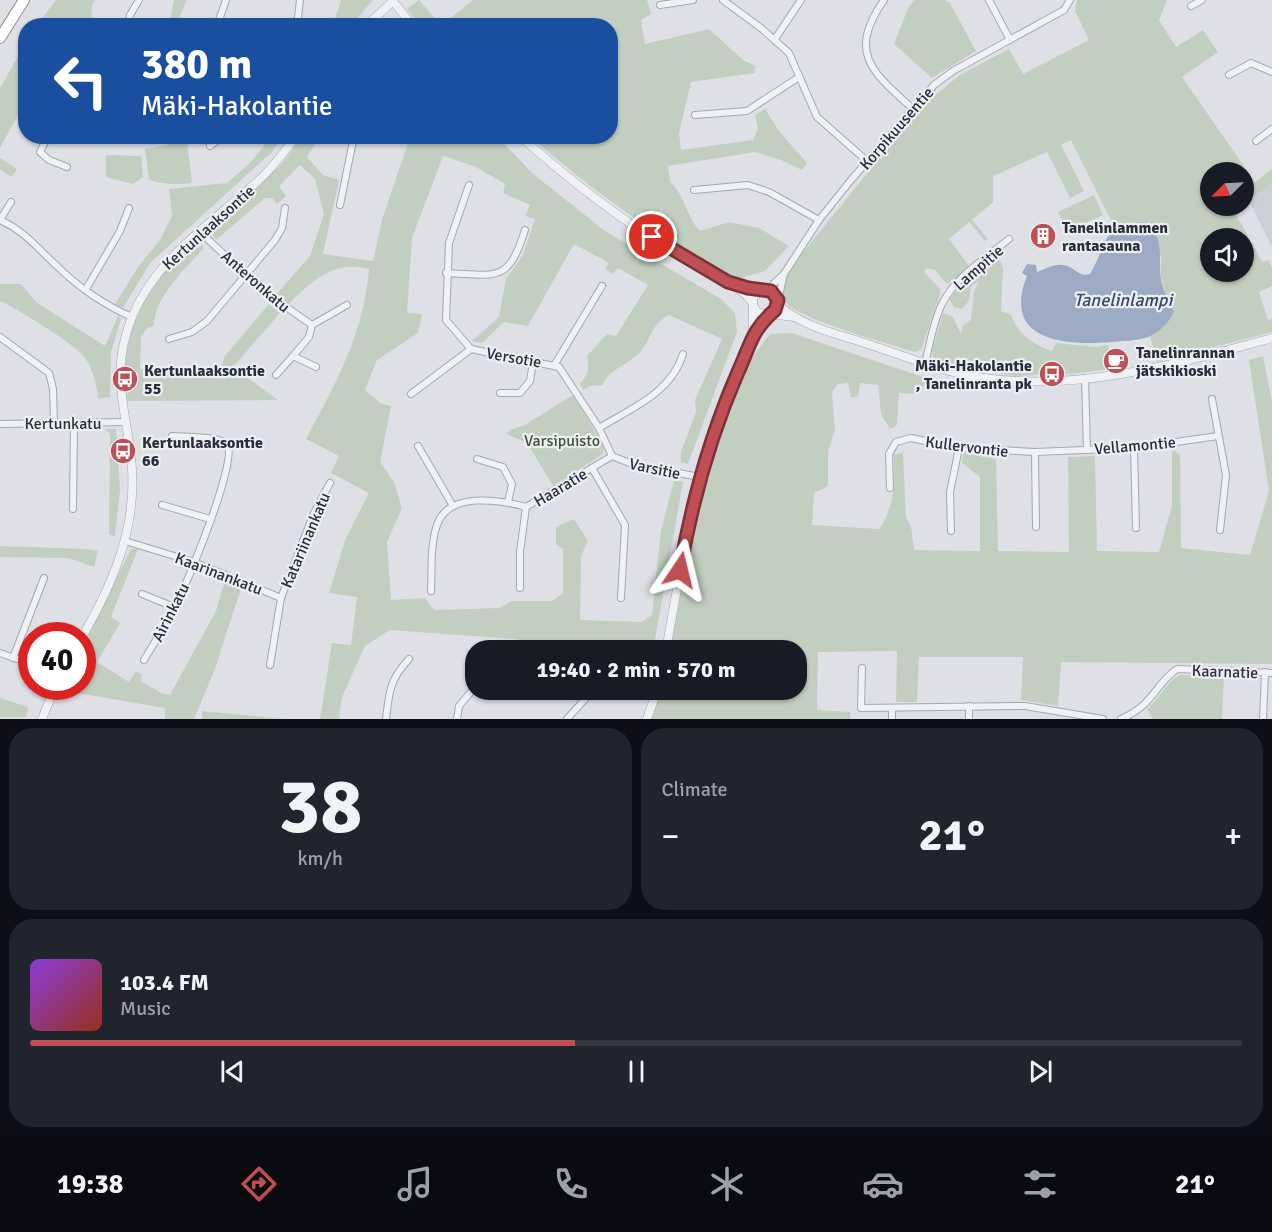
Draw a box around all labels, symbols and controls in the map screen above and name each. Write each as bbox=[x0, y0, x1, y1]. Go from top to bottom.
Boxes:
text: 380 m bbox=[141, 39, 252, 90]
icon: left bbox=[42, 42, 120, 120]
street label: Korpikuusentie bbox=[855, 83, 938, 174]
text: Mäki-Hakolantie bbox=[141, 90, 332, 123]
north arrow bbox=[1200, 162, 1254, 216]
map controls bbox=[1200, 162, 1254, 282]
street label: Kertunlaaksontie bbox=[158, 181, 259, 275]
pin bbox=[626, 211, 677, 262]
place label: Tanelinlammen rantasauna bbox=[1062, 218, 1168, 256]
icon: arrive bbox=[635, 220, 668, 253]
building icon: Tanelinlammen rantasauna bbox=[1028, 221, 1058, 251]
button: sound bbox=[1200, 228, 1254, 282]
street label: Lampitie bbox=[950, 241, 1008, 295]
street label: Anteronkatu bbox=[217, 246, 294, 317]
water label: Tanelinlampi bbox=[1074, 289, 1174, 311]
street label: Versotie bbox=[485, 343, 543, 373]
place label: Tanelinrannan jätskikioski bbox=[1136, 343, 1235, 381]
cafe icon: Tanelinrannan jätskikioski bbox=[1101, 346, 1131, 376]
place label: Mäki-Hakolantie , Tanelinranta pk bbox=[915, 356, 1033, 394]
bus stop icon: Mäki-Hakolantie , Tanelinranta pk bbox=[1037, 359, 1067, 389]
place label: Kertunlaaksontie 55 bbox=[144, 361, 265, 399]
bus stop icon: Kertunlaaksontie 55 bbox=[110, 364, 140, 394]
street label: Kertunkatu bbox=[25, 414, 101, 434]
park label: Varsipuisto bbox=[524, 431, 600, 451]
street label: Kullervontie bbox=[924, 432, 1010, 462]
street label: Vellamontie bbox=[1094, 432, 1177, 460]
place label: Kertunlaaksontie 66 bbox=[142, 433, 263, 471]
bus stop icon: Kertunlaaksontie 66 bbox=[108, 436, 138, 466]
street label: Varsitie bbox=[627, 454, 682, 484]
street label: Haaratie bbox=[530, 464, 591, 512]
street label: Katariinankatu bbox=[277, 490, 335, 591]
position arrow bbox=[648, 538, 712, 602]
street label: Kaarinankatu bbox=[172, 548, 265, 600]
street label: Airinkatu bbox=[148, 580, 194, 645]
speed limit sign: 40 bbox=[18, 622, 96, 700]
text: 19:40 · 2 min · 570 m bbox=[536, 656, 736, 683]
street label: Kaarnatie bbox=[1191, 661, 1258, 683]
text: 38 bbox=[278, 759, 362, 855]
text: Climate bbox=[662, 777, 727, 802]
text: 21° bbox=[918, 808, 985, 863]
text: − bbox=[662, 816, 679, 857]
text: + bbox=[1224, 816, 1242, 857]
text: km/h bbox=[298, 846, 343, 871]
text: 103.4 FM bbox=[120, 969, 209, 996]
text: Music bbox=[120, 996, 171, 1021]
icon: previous bbox=[216, 1055, 249, 1088]
icon: pause bbox=[620, 1055, 653, 1088]
icon: next bbox=[1024, 1055, 1057, 1088]
icon: directions bbox=[238, 1163, 280, 1205]
icon: music bbox=[394, 1163, 436, 1205]
icon: phone bbox=[550, 1163, 592, 1205]
icon: climate bbox=[706, 1163, 748, 1205]
icon: car bbox=[862, 1163, 904, 1205]
icon: filters bbox=[1019, 1163, 1061, 1205]
text: 19:38 bbox=[57, 1168, 123, 1201]
text: 21° bbox=[1175, 1168, 1215, 1201]

